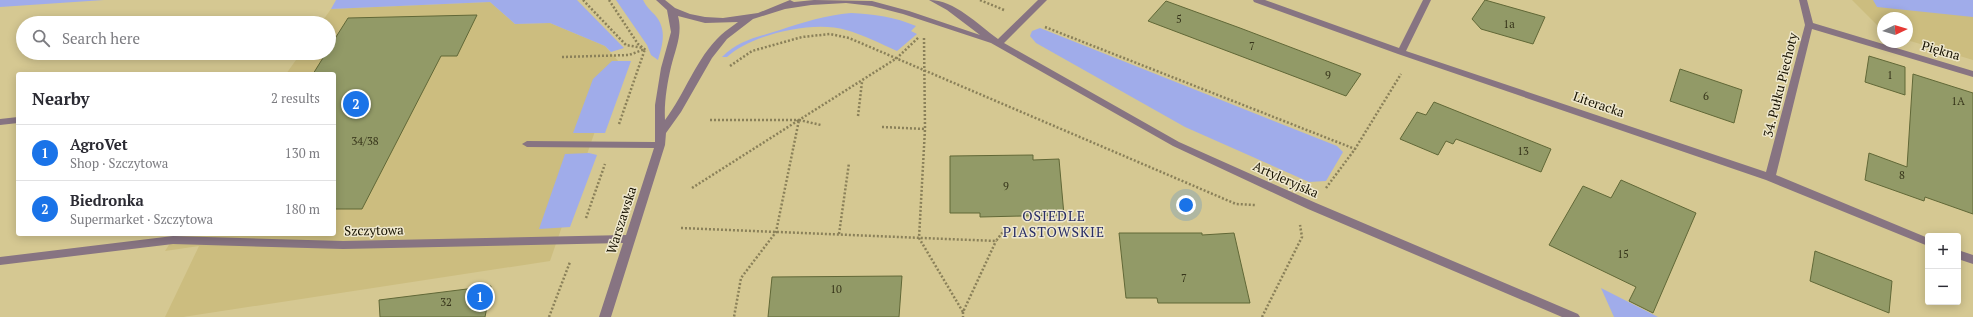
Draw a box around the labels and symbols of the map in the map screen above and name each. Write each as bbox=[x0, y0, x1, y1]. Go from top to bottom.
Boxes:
house number: 5 bbox=[1176, 12, 1182, 26]
north arrow bbox=[1877, 12, 1913, 48]
house number: 1a bbox=[1503, 17, 1515, 31]
street label: 34. Pułku Piechoty bbox=[1758, 30, 1802, 139]
street label: Piękna bbox=[1920, 36, 1963, 64]
house number: 7 bbox=[1249, 39, 1255, 53]
house number: 9 bbox=[1325, 68, 1331, 82]
house number: 1 bbox=[1887, 68, 1893, 82]
street label: Literacka bbox=[1571, 87, 1628, 121]
pin: 2 bbox=[343, 89, 369, 119]
house number: 6 bbox=[1703, 89, 1709, 103]
house number: 1A bbox=[1951, 94, 1965, 108]
house number: 34/38 bbox=[351, 134, 379, 148]
house number: 13 bbox=[1517, 144, 1529, 158]
street label: Artyleryjska bbox=[1250, 157, 1322, 202]
house number: 8 bbox=[1899, 168, 1905, 182]
house number: 9 bbox=[1003, 179, 1009, 193]
street label: Warszawska bbox=[602, 184, 640, 256]
your location bbox=[1176, 195, 1196, 215]
district label: OSIEDLE PIASTOWSKIE bbox=[1003, 206, 1105, 241]
street label: Szczytowa bbox=[344, 220, 404, 240]
house number: 15 bbox=[1617, 247, 1629, 261]
house number: 7 bbox=[1181, 271, 1187, 285]
pin: 1 bbox=[467, 282, 493, 312]
house number: 10 bbox=[830, 282, 842, 296]
house number: 32 bbox=[440, 295, 452, 309]

